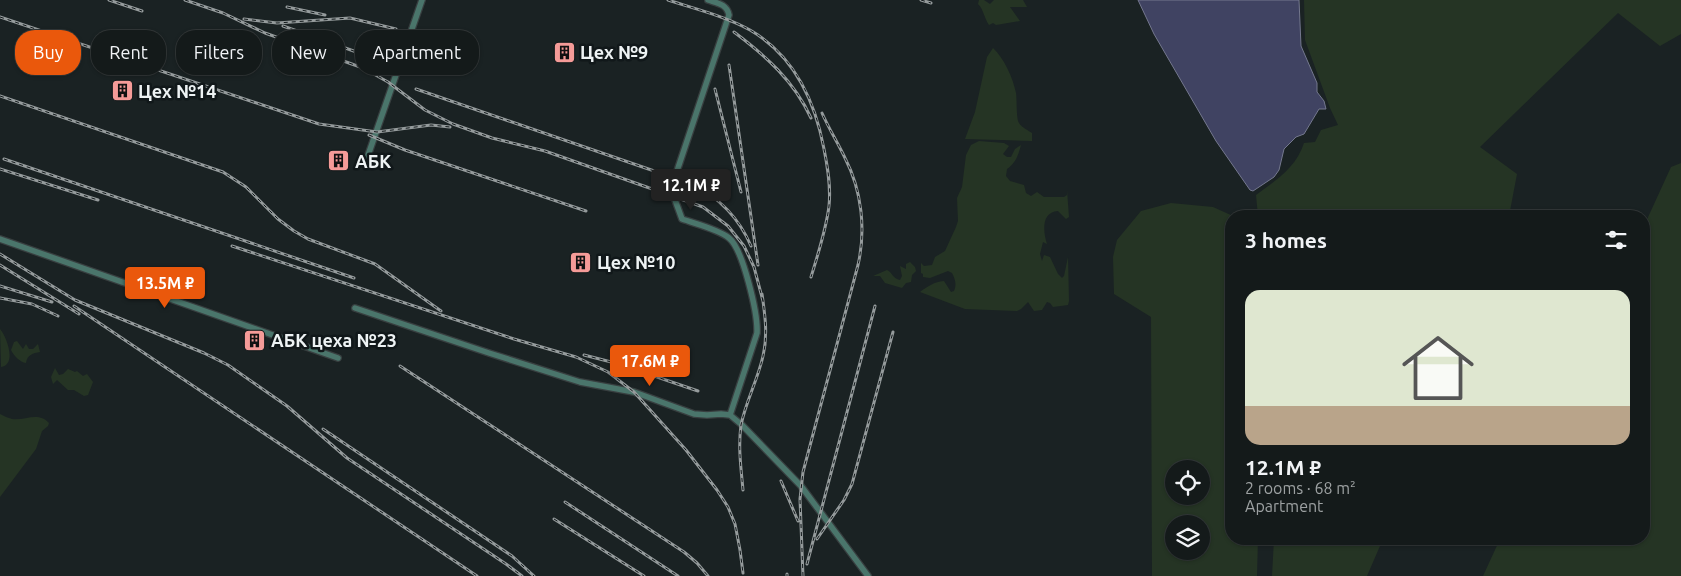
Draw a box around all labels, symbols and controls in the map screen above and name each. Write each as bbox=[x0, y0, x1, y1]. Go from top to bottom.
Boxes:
chip: Buy bbox=[15, 30, 81, 75]
chip: Rent bbox=[91, 30, 166, 75]
chip: Filters bbox=[176, 30, 262, 75]
chip: New bbox=[272, 30, 345, 75]
chip: Apartment bbox=[355, 30, 479, 75]
building icon: Цех №9 bbox=[552, 40, 576, 64]
place label: Цех №9 bbox=[580, 42, 648, 62]
building icon: Цех №14 bbox=[110, 79, 134, 103]
place label: Цех №14 bbox=[138, 81, 216, 101]
building icon: АБК bbox=[327, 149, 351, 173]
place label: АБК bbox=[355, 151, 391, 171]
pin: 12.1M ₽ bbox=[645, 168, 737, 211]
text: 12.1M ₽ bbox=[662, 176, 720, 194]
icon: filters bbox=[1602, 226, 1630, 254]
text: 3 homes bbox=[1245, 228, 1327, 252]
building icon: Цех №10 bbox=[569, 250, 593, 274]
place label: Цех №10 bbox=[597, 252, 675, 272]
pin: 13.5M ₽ bbox=[119, 266, 211, 309]
text: 13.5M ₽ bbox=[136, 274, 194, 292]
icon: home bbox=[1393, 323, 1483, 413]
building icon: АБК цеха №23 bbox=[243, 328, 267, 352]
place label: АБК цеха №23 bbox=[271, 330, 397, 350]
pin: 17.6M ₽ bbox=[604, 344, 696, 387]
text: 17.6M ₽ bbox=[621, 352, 679, 370]
text: 12.1M ₽ bbox=[1245, 455, 1321, 479]
map controls bbox=[1165, 460, 1210, 560]
button: locate bbox=[1165, 460, 1210, 505]
text: 2 rooms · 68 m² bbox=[1245, 479, 1356, 497]
text: Apartment bbox=[1245, 497, 1323, 515]
button: layers bbox=[1165, 515, 1210, 560]

